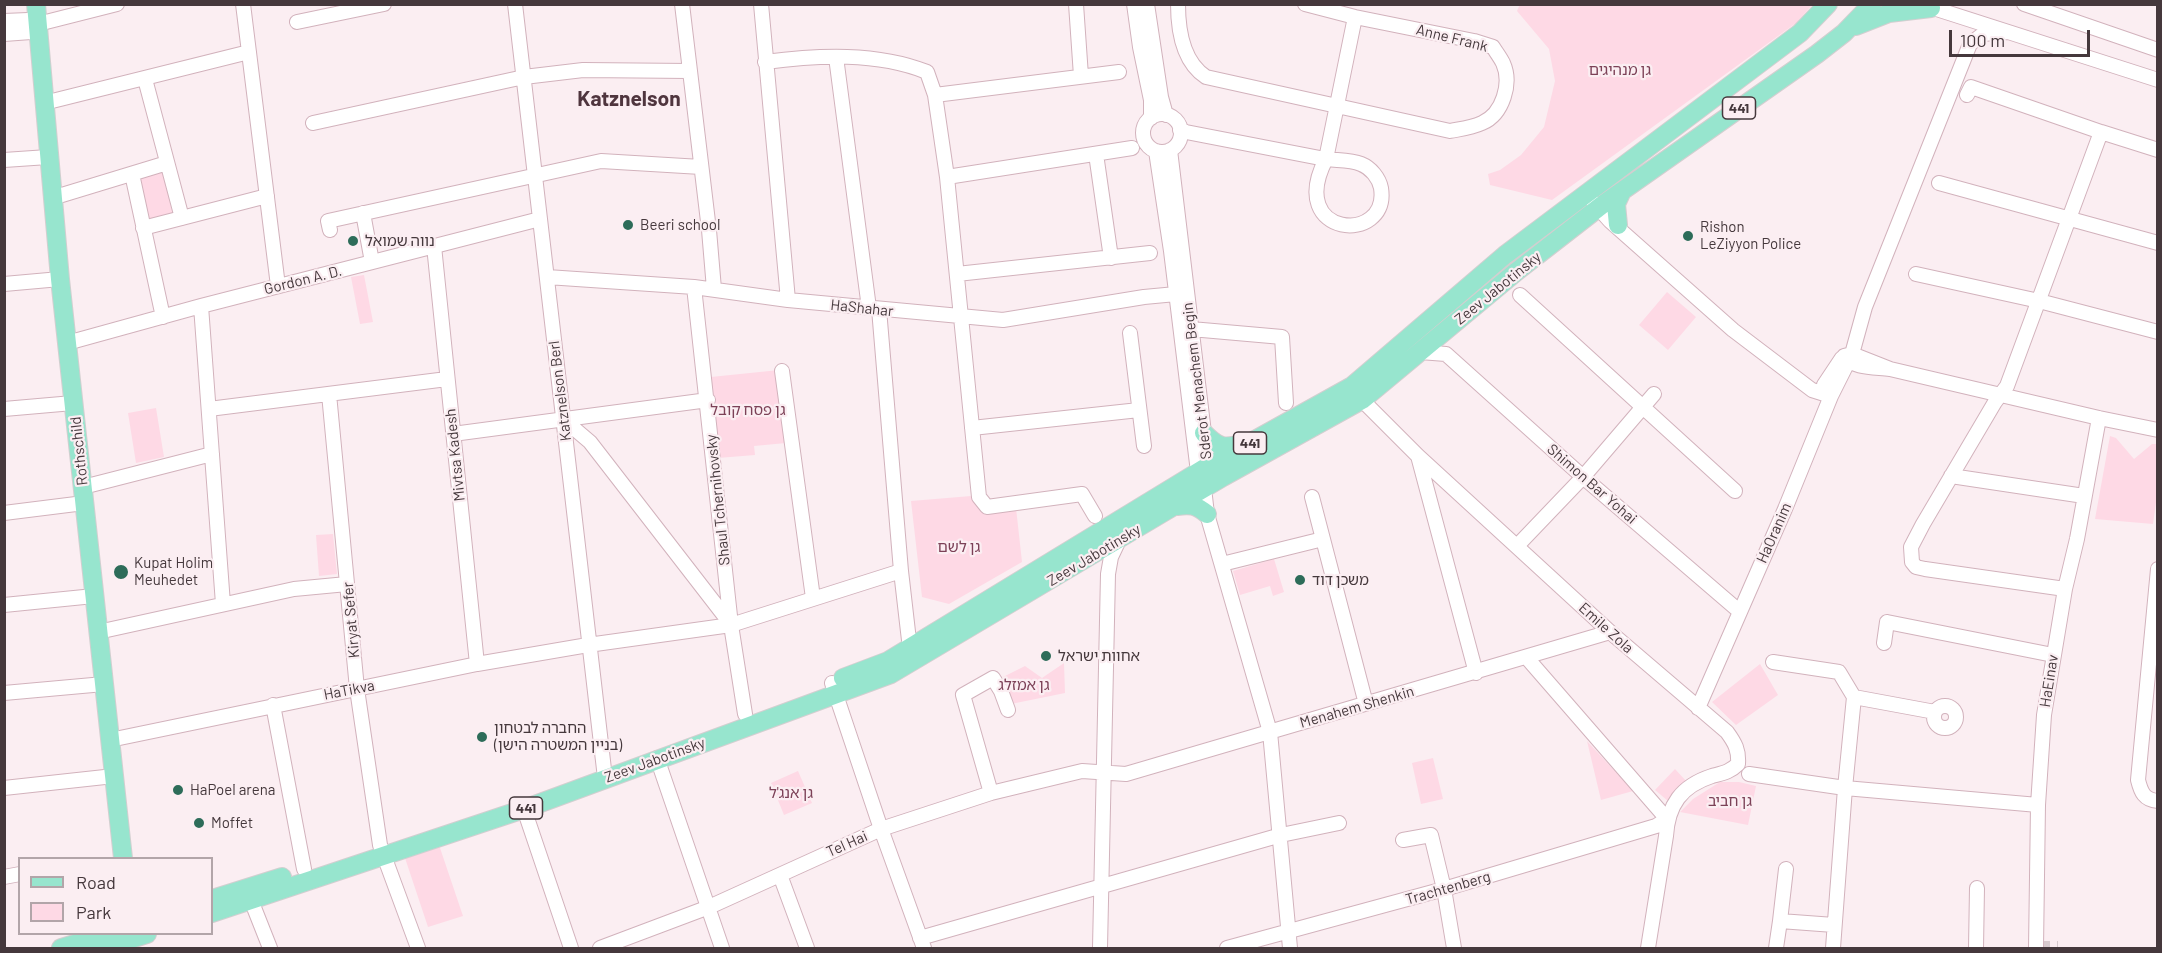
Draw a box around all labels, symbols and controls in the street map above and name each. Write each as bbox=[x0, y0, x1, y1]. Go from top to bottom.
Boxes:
scale bar bbox=[1952, 18, 2093, 56]
street label: Anne Frank bbox=[1414, 20, 1490, 56]
text: 100 m bbox=[1960, 29, 2005, 51]
park label: גן מנהיגים bbox=[1589, 61, 1651, 79]
district label: Katznelson bbox=[577, 86, 681, 112]
road number: 441 bbox=[1722, 97, 1756, 119]
place label: Beeri school bbox=[640, 216, 720, 234]
marker: Beeri school bbox=[621, 218, 635, 232]
place label: Rishon LeZiyyon Police bbox=[1700, 218, 1801, 253]
marker: Rishon LeZiyyon Police bbox=[1681, 229, 1695, 243]
place label: נווה שמואל bbox=[365, 232, 435, 250]
marker: נווה שמואל bbox=[346, 234, 360, 248]
street label: Zeev Jabotinsky bbox=[1451, 248, 1545, 328]
street label: Gordon A. D. bbox=[262, 262, 344, 298]
street label: HaShahar bbox=[830, 296, 894, 320]
street label: Sderot Menachem Begin bbox=[1178, 302, 1216, 460]
street label: Katznelson Berl bbox=[545, 340, 575, 442]
park label: גן פסח קובל bbox=[710, 401, 786, 419]
street label: Mivtsa Kadesh bbox=[441, 408, 469, 502]
street label: Rothschild bbox=[66, 416, 92, 486]
road number: 441 bbox=[1234, 432, 1266, 454]
street label: Shaul Tchernihovsky bbox=[702, 434, 734, 566]
street label: Shimon Bar Yohai bbox=[1543, 440, 1641, 528]
street label: HaOranim bbox=[1753, 500, 1795, 566]
street label: Zeev Jabotinsky bbox=[1044, 520, 1144, 590]
park label: גן לשם bbox=[938, 538, 980, 556]
place label: Kupat Holim Meuhedet bbox=[134, 554, 213, 589]
marker: Kupat Holim Meuhedet bbox=[112, 563, 130, 581]
place label: משכן דוד bbox=[1312, 571, 1369, 589]
marker: משכן דוד bbox=[1293, 573, 1307, 587]
street label: Kiryat Sefer bbox=[339, 581, 363, 659]
street label: Emile Zola bbox=[1575, 599, 1637, 657]
place label: אחוות ישראל bbox=[1058, 647, 1140, 665]
marker: אחוות ישראל bbox=[1039, 649, 1053, 663]
street label: HaEinav bbox=[2036, 653, 2062, 709]
street label: HaTikva bbox=[322, 676, 376, 704]
park label: גן אמזלג bbox=[998, 676, 1050, 694]
street label: Menahem Shenkin bbox=[1298, 682, 1416, 732]
place label: החברה לבטחון (בניין המשטרה הישן) bbox=[494, 719, 622, 754]
marker: החברה לבטחון (בניין המשטרה הישן) bbox=[475, 730, 489, 744]
street label: Zeev Jabotinsky bbox=[602, 733, 708, 787]
place label: HaPoel arena bbox=[190, 781, 275, 799]
marker: HaPoel arena bbox=[171, 783, 185, 797]
park label: גן אנג'ל bbox=[769, 784, 813, 802]
park label: גן חביב bbox=[1708, 792, 1752, 810]
road number: 441 bbox=[510, 797, 542, 819]
place label: Moffet bbox=[211, 814, 253, 832]
marker: Moffet bbox=[192, 816, 206, 830]
street label: Tel Hai bbox=[824, 827, 870, 861]
legend bbox=[18, 857, 213, 935]
street label: Trachtenberg bbox=[1404, 867, 1492, 909]
text: Road bbox=[76, 871, 116, 893]
text: Park bbox=[76, 901, 111, 923]

